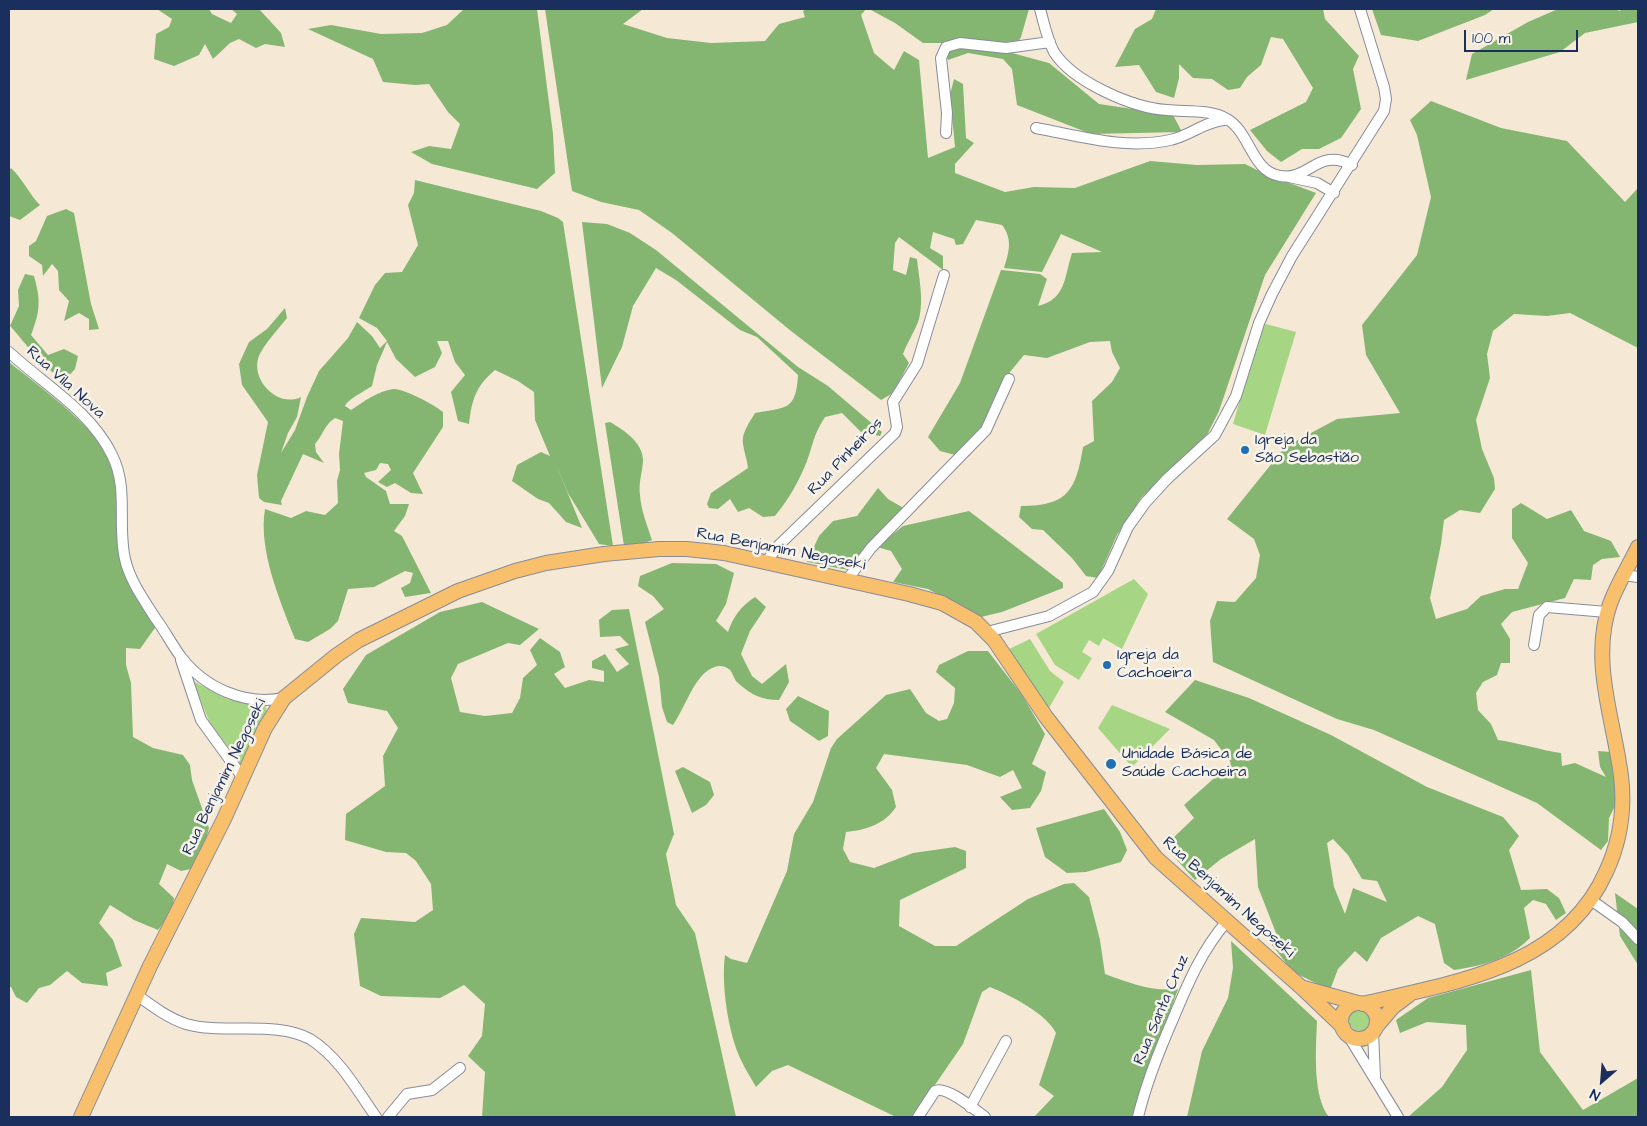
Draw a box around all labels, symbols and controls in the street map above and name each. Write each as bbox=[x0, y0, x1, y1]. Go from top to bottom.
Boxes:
scale bar bbox=[1467, 20, 1581, 52]
text: 100 m bbox=[1472, 28, 1511, 49]
street label: Rua Vila Nova bbox=[22, 343, 108, 423]
street label: Rua Pinheiros bbox=[805, 415, 887, 499]
place label: Igreja da São Sebastião bbox=[1255, 431, 1359, 469]
marker: Igreja da São Sebastião bbox=[1239, 444, 1251, 456]
street label: Rua Benjamim Negoseki bbox=[695, 524, 867, 576]
place label: Igreja da Cachoeira bbox=[1117, 646, 1192, 684]
marker: Igreja da Cachoeira bbox=[1101, 659, 1113, 671]
street label: Rua Benjamim Negoseki bbox=[179, 696, 271, 858]
place label: Unidade Básica de Saúde Cachoeira bbox=[1122, 745, 1253, 783]
marker: Unidade Básica de Saúde Cachoeira bbox=[1104, 757, 1118, 771]
street label: Rua Benjamim Negoseki bbox=[1158, 833, 1298, 963]
street label: Rua Santa Cruz bbox=[1130, 952, 1194, 1068]
north arrow bbox=[1577, 1056, 1627, 1106]
text: N bbox=[1587, 1083, 1604, 1105]

